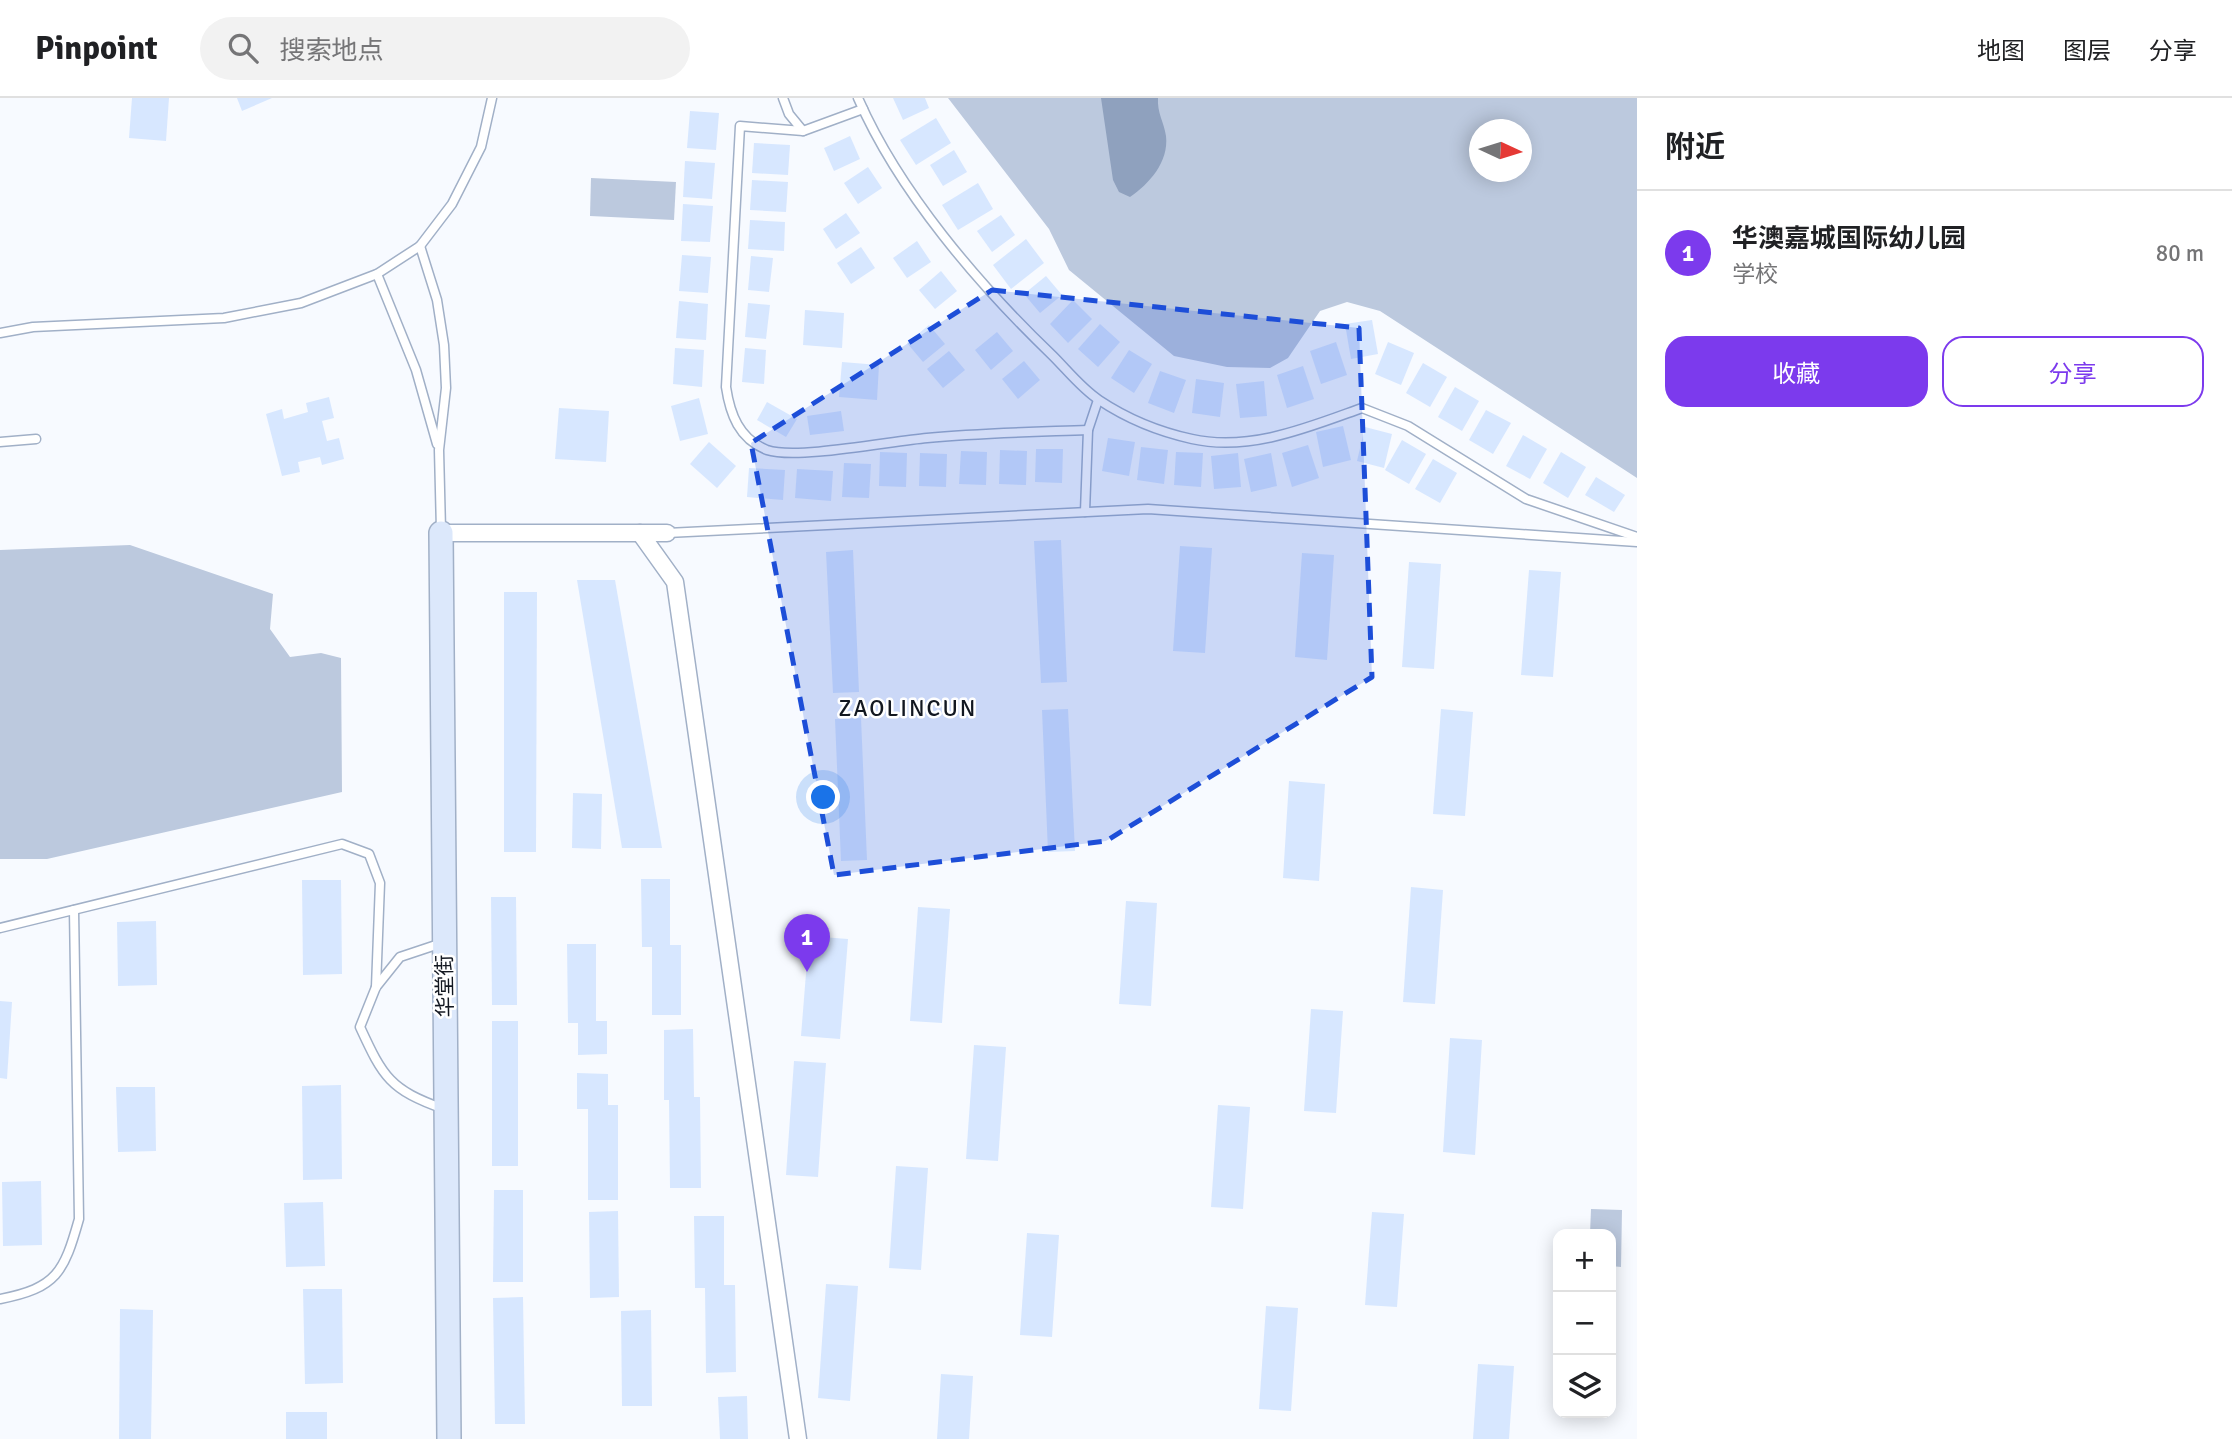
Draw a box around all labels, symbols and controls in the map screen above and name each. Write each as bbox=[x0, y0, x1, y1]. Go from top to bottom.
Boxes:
search box bbox=[200, 17, 690, 80]
text: Pinpoint bbox=[35, 28, 158, 69]
icon: search bbox=[224, 29, 262, 67]
text: 搜索地点 bbox=[280, 35, 384, 67]
text: 地图 bbox=[1977, 36, 2025, 66]
text: 图层 bbox=[2063, 36, 2111, 66]
text: 分享 bbox=[2149, 36, 2197, 66]
north arrow bbox=[1469, 119, 1532, 182]
text: 附近 bbox=[1665, 129, 1725, 166]
text: 华澳嘉城国际幼儿园 bbox=[1732, 223, 1966, 255]
text: 1 bbox=[1682, 239, 1694, 268]
text: 80 m bbox=[2156, 239, 2204, 268]
text: 学校 bbox=[1732, 260, 1778, 289]
button: 收藏 bbox=[1665, 336, 1928, 407]
button: 分享 bbox=[1942, 336, 2204, 407]
district label: ZAOLINCUN bbox=[839, 694, 977, 723]
your location bbox=[806, 780, 840, 814]
pin: 1 bbox=[784, 914, 830, 972]
street label: 华堂街 bbox=[431, 954, 459, 1018]
map controls bbox=[1553, 1229, 1616, 1418]
button: + bbox=[1553, 1229, 1616, 1292]
button: − bbox=[1553, 1292, 1616, 1355]
button: layers bbox=[1553, 1355, 1616, 1418]

